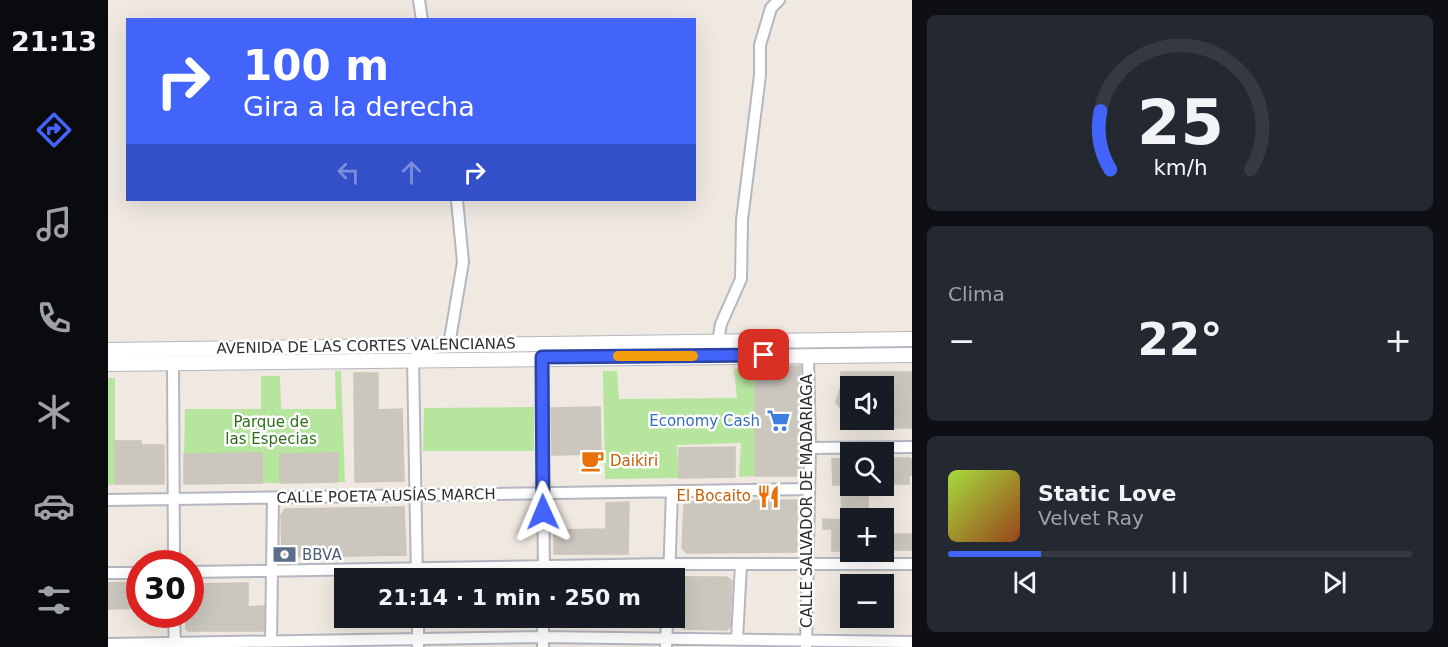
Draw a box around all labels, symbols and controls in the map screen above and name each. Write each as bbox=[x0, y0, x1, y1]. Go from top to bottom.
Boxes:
text: 21:13 bbox=[11, 26, 97, 57]
text: 100 m bbox=[243, 41, 389, 90]
icon: right bbox=[144, 42, 222, 120]
text: 25 bbox=[1137, 86, 1223, 159]
text: Gira a la derecha bbox=[243, 91, 475, 122]
icon: directions bbox=[33, 109, 75, 151]
text: km/h bbox=[1153, 155, 1207, 180]
icon: left bbox=[332, 156, 365, 189]
icon: ahead bbox=[395, 156, 428, 189]
icon: right bbox=[458, 156, 491, 189]
icon: music bbox=[33, 203, 75, 245]
text: Clima bbox=[948, 282, 1005, 306]
icon: phone bbox=[33, 297, 75, 339]
text: 22° bbox=[1137, 313, 1223, 366]
text: − bbox=[948, 321, 976, 360]
text: + bbox=[1384, 321, 1412, 360]
pin bbox=[738, 329, 789, 380]
street label: AVENIDA DE LAS CORTES VALENCIANAS bbox=[216, 334, 516, 358]
icon: arrive bbox=[747, 338, 780, 371]
street label: CALLE SALVADOR DE MADARIAGA bbox=[798, 373, 816, 628]
map controls bbox=[840, 376, 894, 628]
button: sound bbox=[840, 376, 894, 430]
icon: climate bbox=[33, 391, 75, 433]
supermarket icon: Economy Cash bbox=[765, 408, 791, 434]
place label: Economy Cash bbox=[649, 412, 760, 430]
park label: Parque de las Especias bbox=[225, 413, 317, 448]
button: search bbox=[840, 442, 894, 496]
cafe icon: Daikiri bbox=[579, 448, 605, 474]
place label: Daikiri bbox=[610, 452, 658, 470]
position arrow bbox=[511, 480, 575, 544]
text: Static Love bbox=[1038, 481, 1176, 506]
restaurant icon: El Bocaito bbox=[756, 483, 782, 509]
street label: CALLE POETA AUSÍAS MARCH bbox=[276, 484, 496, 507]
icon: car bbox=[33, 485, 75, 527]
place label: El Bocaito bbox=[676, 487, 751, 505]
text: Velvet Ray bbox=[1038, 506, 1144, 530]
button: + bbox=[840, 508, 894, 562]
bank icon: BBVA bbox=[271, 542, 297, 568]
place label: BBVA bbox=[302, 546, 342, 564]
speed limit sign: 30 bbox=[126, 550, 204, 628]
icon: previous bbox=[1009, 566, 1042, 599]
icon: pause bbox=[1163, 566, 1196, 599]
icon: next bbox=[1318, 566, 1351, 599]
button: − bbox=[840, 574, 894, 628]
icon: filters bbox=[33, 579, 75, 621]
text: 21:14 · 1 min · 250 m bbox=[378, 585, 641, 610]

